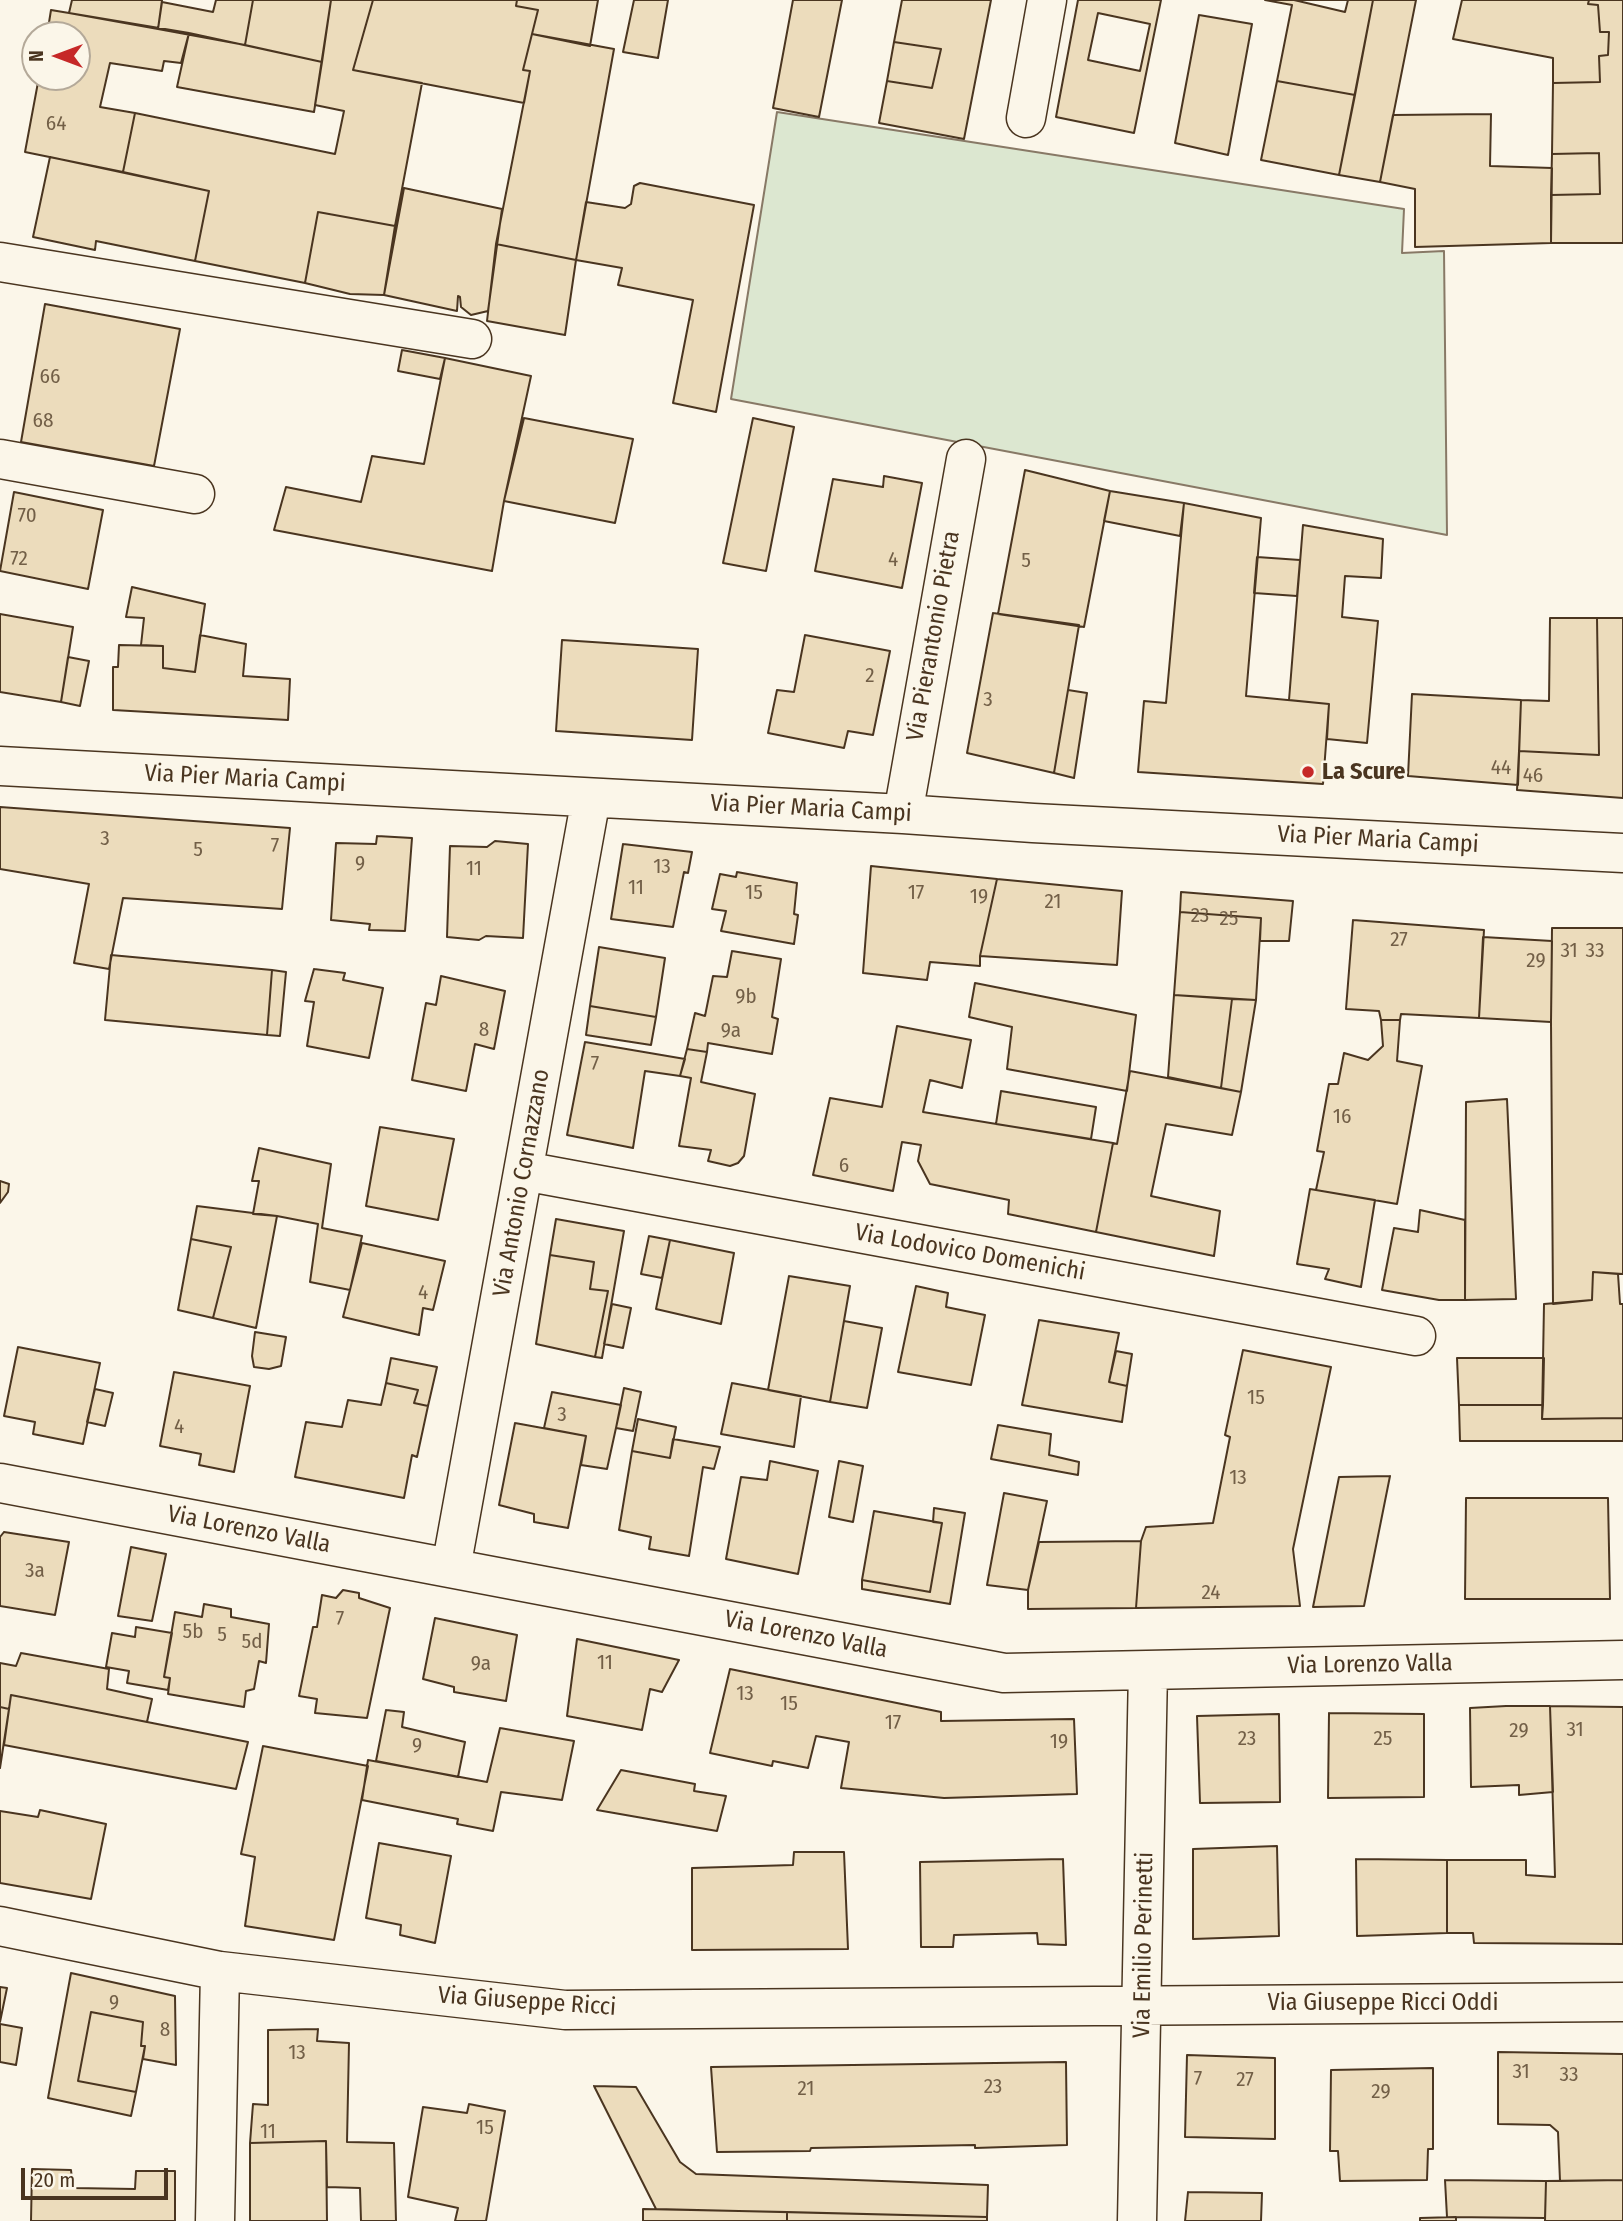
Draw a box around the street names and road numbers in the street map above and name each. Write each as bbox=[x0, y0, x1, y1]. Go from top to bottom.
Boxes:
street label: Via Pierantonio Pietra bbox=[901, 529, 967, 743]
street label: Via Pier Maria Campi bbox=[144, 759, 346, 799]
street label: Via Pier Maria Campi bbox=[710, 789, 912, 829]
street label: Via Pier Maria Campi bbox=[1277, 820, 1479, 860]
street label: Via Antonio Cornazzano bbox=[488, 1067, 556, 1299]
street label: Via Lodovico Domenichi bbox=[853, 1219, 1087, 1287]
street label: Via Lorenzo Valla bbox=[165, 1500, 333, 1560]
street label: Via Lorenzo Valla bbox=[722, 1605, 890, 1665]
street label: Via Lorenzo Valla bbox=[1287, 1649, 1453, 1681]
street label: Via Emilio Perinetti bbox=[1128, 1852, 1160, 2038]
street label: Via Giuseppe Ricci bbox=[437, 1981, 617, 2023]
street label: Via Giuseppe Ricci Oddi bbox=[1268, 1989, 1498, 2017]

